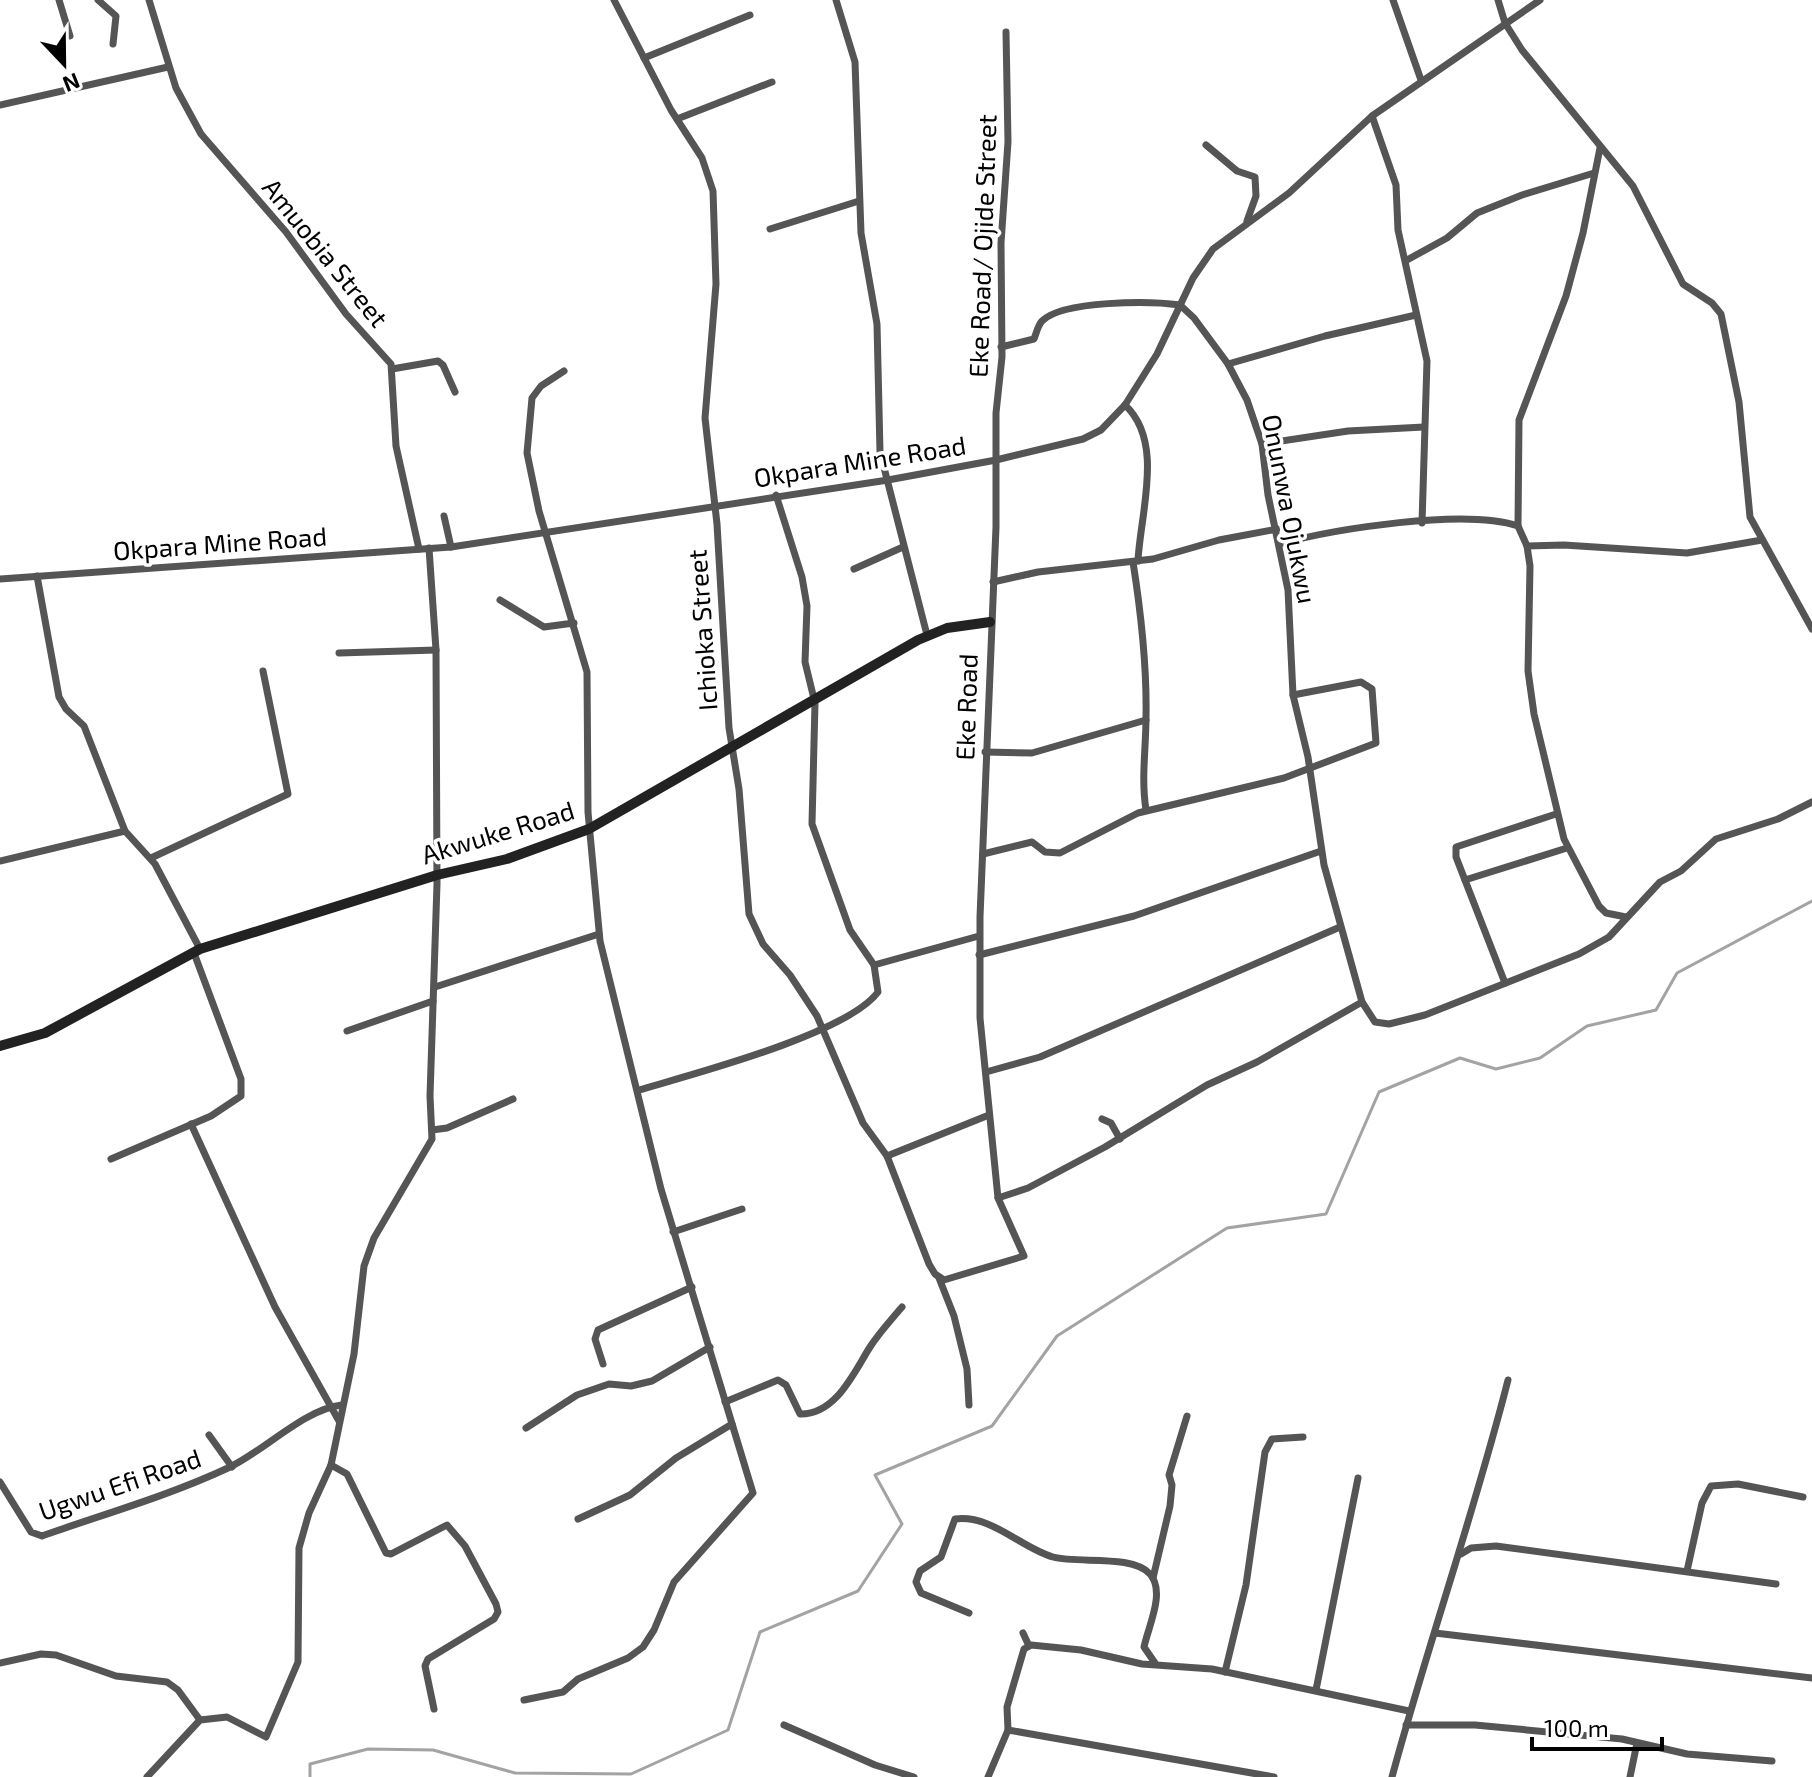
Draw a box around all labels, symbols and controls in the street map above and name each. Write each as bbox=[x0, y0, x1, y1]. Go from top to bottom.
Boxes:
north arrow bbox=[24, 24, 104, 104]
text: N bbox=[60, 68, 84, 99]
street label: Eke Road/ Ojide Street bbox=[961, 114, 1002, 378]
street label: Amuobia Street bbox=[257, 172, 396, 333]
street label: Onunwa Ojukwu bbox=[1257, 412, 1324, 606]
street label: Okpara Mine Road bbox=[751, 428, 968, 493]
street label: Okpara Mine Road bbox=[112, 520, 328, 565]
street label: Ichioka Street bbox=[680, 548, 723, 712]
street label: Eke Road bbox=[948, 653, 983, 761]
street label: Akwuke Road bbox=[417, 794, 578, 870]
street label: Ugwu Efi Road bbox=[34, 1441, 205, 1526]
scale bar bbox=[1532, 1701, 1662, 1751]
text: 100 m bbox=[1544, 1713, 1609, 1742]

